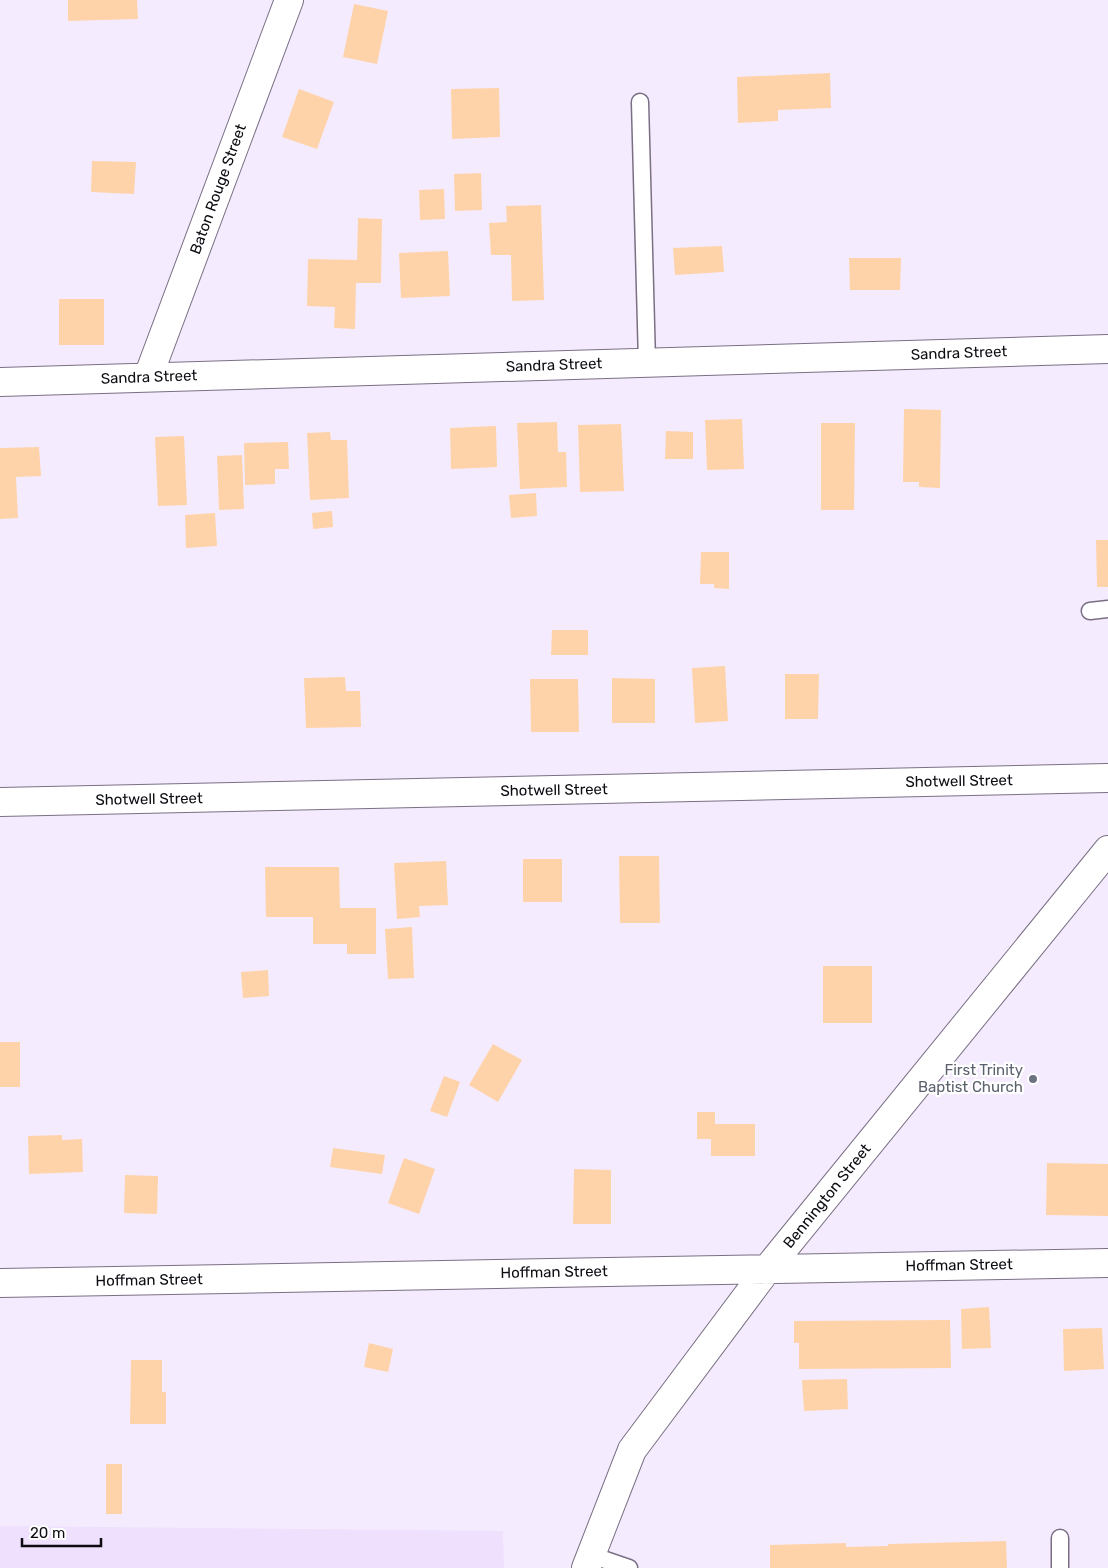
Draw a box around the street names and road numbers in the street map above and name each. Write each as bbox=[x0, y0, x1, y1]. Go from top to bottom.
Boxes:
street label: Baton Rouge Street bbox=[186, 121, 250, 257]
street label: Sandra Street bbox=[910, 342, 1008, 364]
street label: Sandra Street bbox=[505, 354, 603, 376]
street label: Sandra Street bbox=[100, 366, 198, 388]
street label: Shotwell Street bbox=[905, 771, 1013, 791]
street label: Shotwell Street bbox=[500, 780, 608, 800]
street label: Shotwell Street bbox=[95, 789, 203, 809]
street label: Bennington Street bbox=[779, 1140, 875, 1252]
street label: Hoffman Street bbox=[905, 1255, 1013, 1275]
street label: Hoffman Street bbox=[500, 1262, 608, 1282]
street label: Hoffman Street bbox=[95, 1270, 203, 1290]

